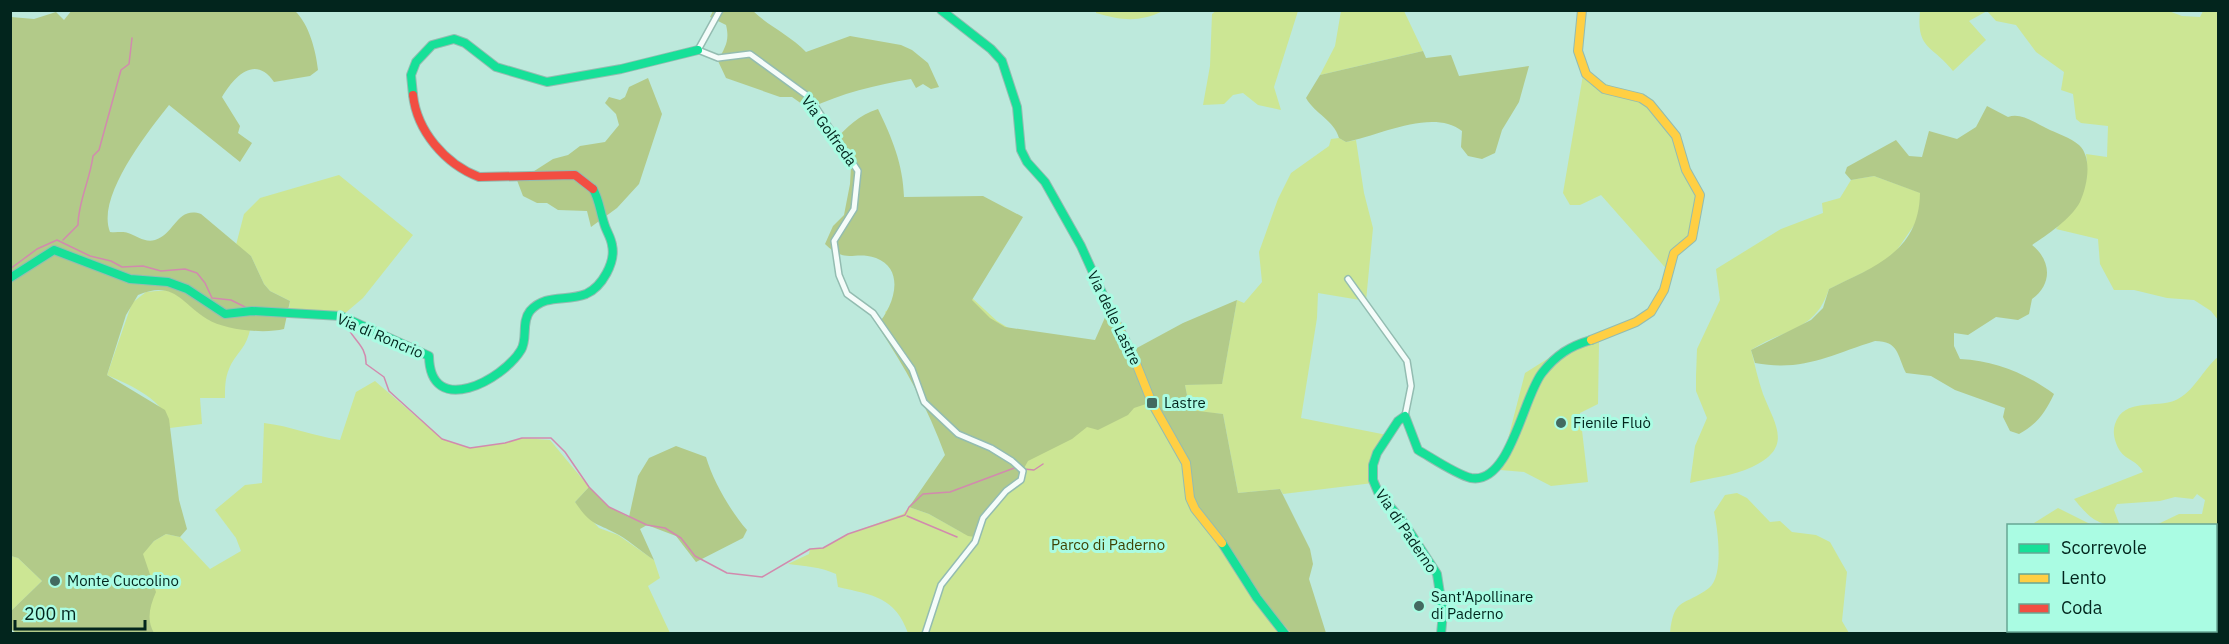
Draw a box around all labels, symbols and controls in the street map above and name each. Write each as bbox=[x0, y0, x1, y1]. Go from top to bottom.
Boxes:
street label: Via Golfreda bbox=[797, 92, 861, 170]
street label: Via delle Lastre bbox=[1083, 267, 1146, 368]
street label: Via di Roncrio bbox=[334, 309, 426, 362]
place label: Lastre bbox=[1164, 393, 1206, 412]
marker: Lastre bbox=[1145, 396, 1159, 410]
place label: Fienile Fluò bbox=[1573, 413, 1651, 432]
marker: Fienile Fluò bbox=[1554, 416, 1568, 430]
street label: Via di Paderno bbox=[1371, 485, 1441, 576]
legend bbox=[2007, 524, 2217, 632]
park label: Parco di Paderno bbox=[1051, 535, 1165, 554]
text: Scorrevole bbox=[2061, 536, 2147, 559]
text: Lento bbox=[2061, 566, 2106, 589]
place label: Monte Cuccolino bbox=[67, 571, 179, 590]
marker: Monte Cuccolino bbox=[48, 574, 62, 588]
place label: Sant'Apollinare di Paderno bbox=[1431, 587, 1533, 623]
scale bar bbox=[15, 593, 146, 631]
text: Coda bbox=[2061, 596, 2103, 619]
marker: Sant'Apollinare di Paderno bbox=[1412, 599, 1426, 613]
text: 200 m bbox=[24, 602, 76, 625]

